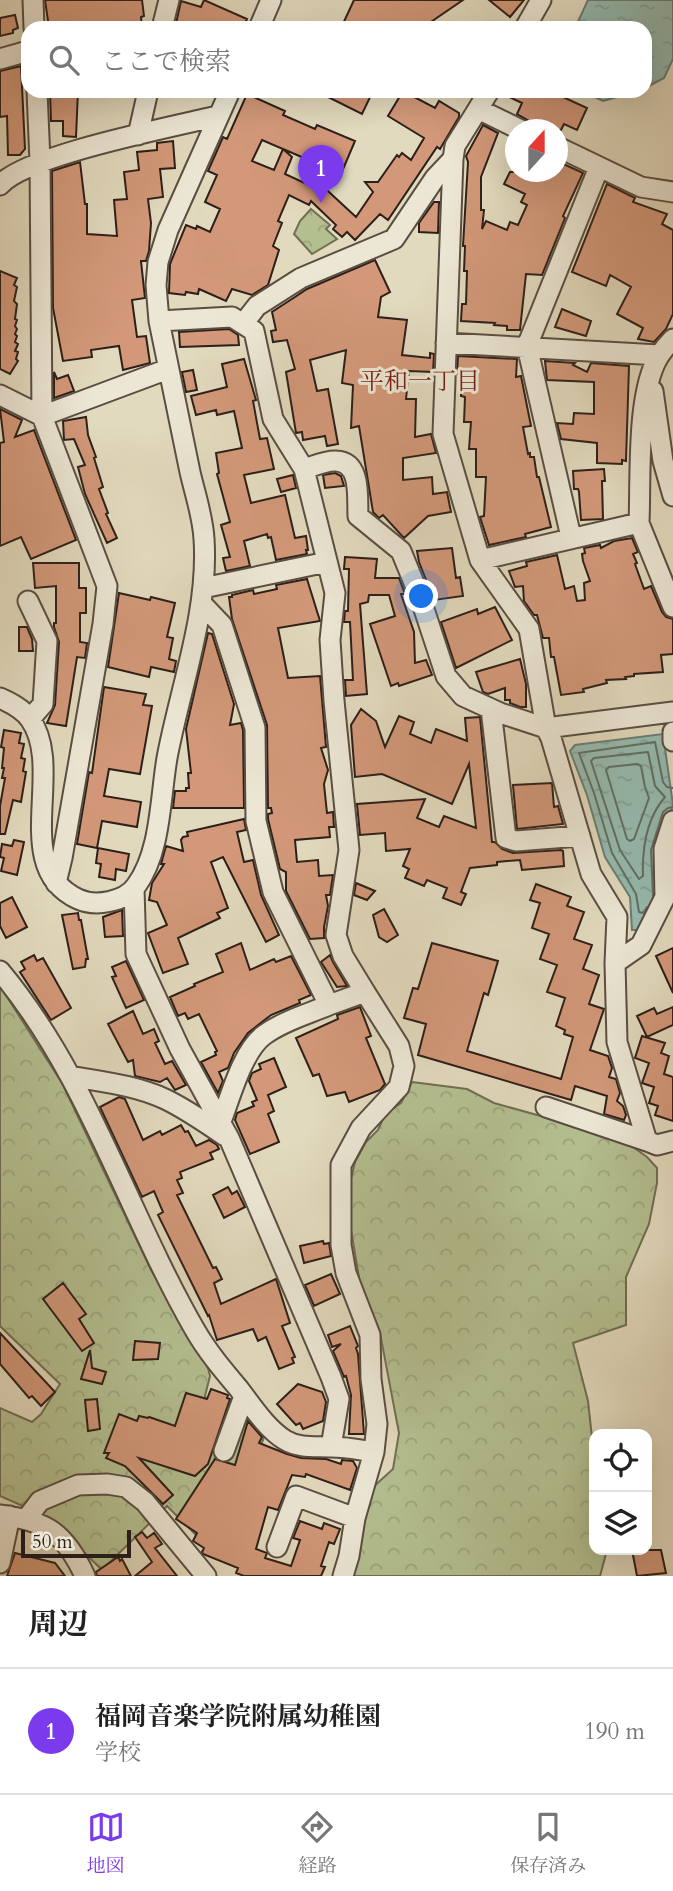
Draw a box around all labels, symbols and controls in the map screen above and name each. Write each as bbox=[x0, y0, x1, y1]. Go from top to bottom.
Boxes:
search box bbox=[21, 21, 652, 98]
icon: search bbox=[45, 41, 83, 79]
text: ここで検索 bbox=[101, 44, 231, 79]
north arrow bbox=[505, 119, 568, 182]
pin: 1 bbox=[298, 145, 344, 203]
district label: 平和一丁目 bbox=[360, 365, 480, 398]
your location bbox=[404, 579, 438, 613]
map controls bbox=[589, 1429, 652, 1555]
button: locate bbox=[589, 1429, 652, 1492]
button: layers bbox=[589, 1492, 652, 1555]
scale bar bbox=[21, 1527, 131, 1559]
text: 50 m bbox=[32, 1529, 73, 1555]
text: 周辺 bbox=[28, 1604, 88, 1645]
text: 福岡音楽学院附属幼稚園 bbox=[95, 1699, 381, 1734]
text: 1 bbox=[45, 1716, 57, 1747]
text: 190 m bbox=[584, 1716, 645, 1747]
text: 学校 bbox=[95, 1737, 141, 1768]
tab: 地図 bbox=[87, 1808, 125, 1879]
tab: 経路 bbox=[298, 1808, 336, 1879]
tab: 保存済み bbox=[510, 1808, 586, 1879]

